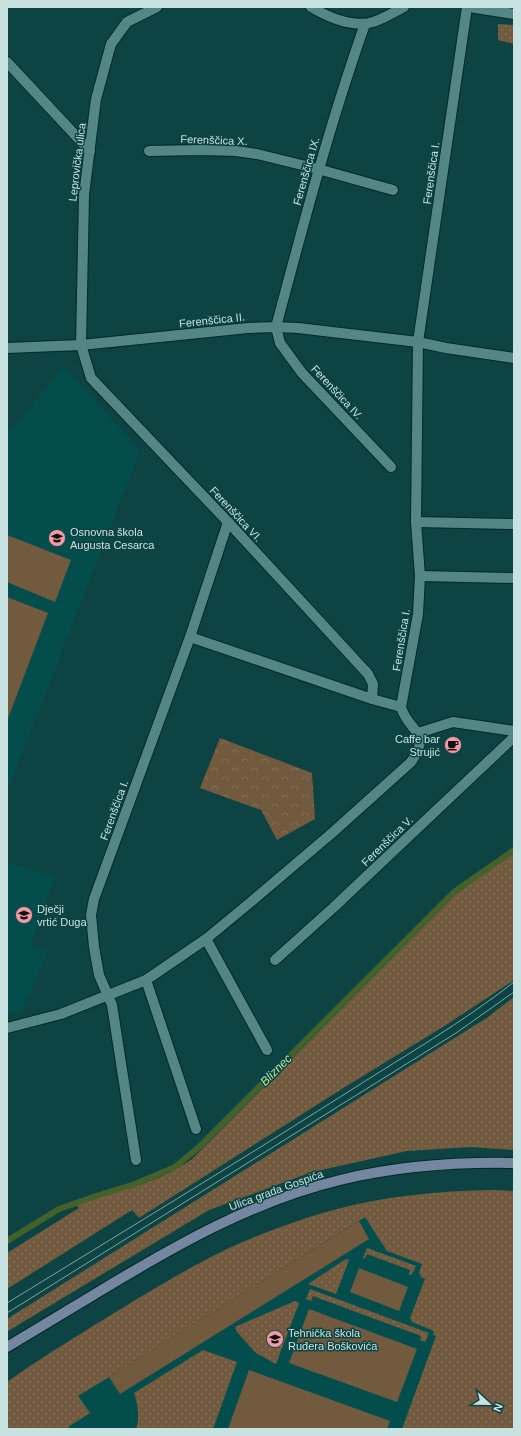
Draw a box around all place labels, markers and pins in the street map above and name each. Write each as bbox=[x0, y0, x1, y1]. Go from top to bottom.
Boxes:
place label: Osnovna škola Augusta Cesarca bbox=[70, 526, 155, 551]
school or university icon: Osnovna škola Augusta Cesarca bbox=[47, 528, 67, 548]
place label: Caffe bar Strujić bbox=[395, 733, 440, 758]
cafe icon: Caffe bar Strujić bbox=[443, 735, 463, 755]
place label: Dječji vrtić Duga bbox=[37, 903, 87, 928]
school or university icon: Dječji vrtić Duga bbox=[14, 905, 34, 925]
place label: Tehnička škola Ruđera Boškovića bbox=[288, 1327, 378, 1352]
school or university icon: Tehnička škola Ruđera Boškovića bbox=[265, 1329, 285, 1349]

